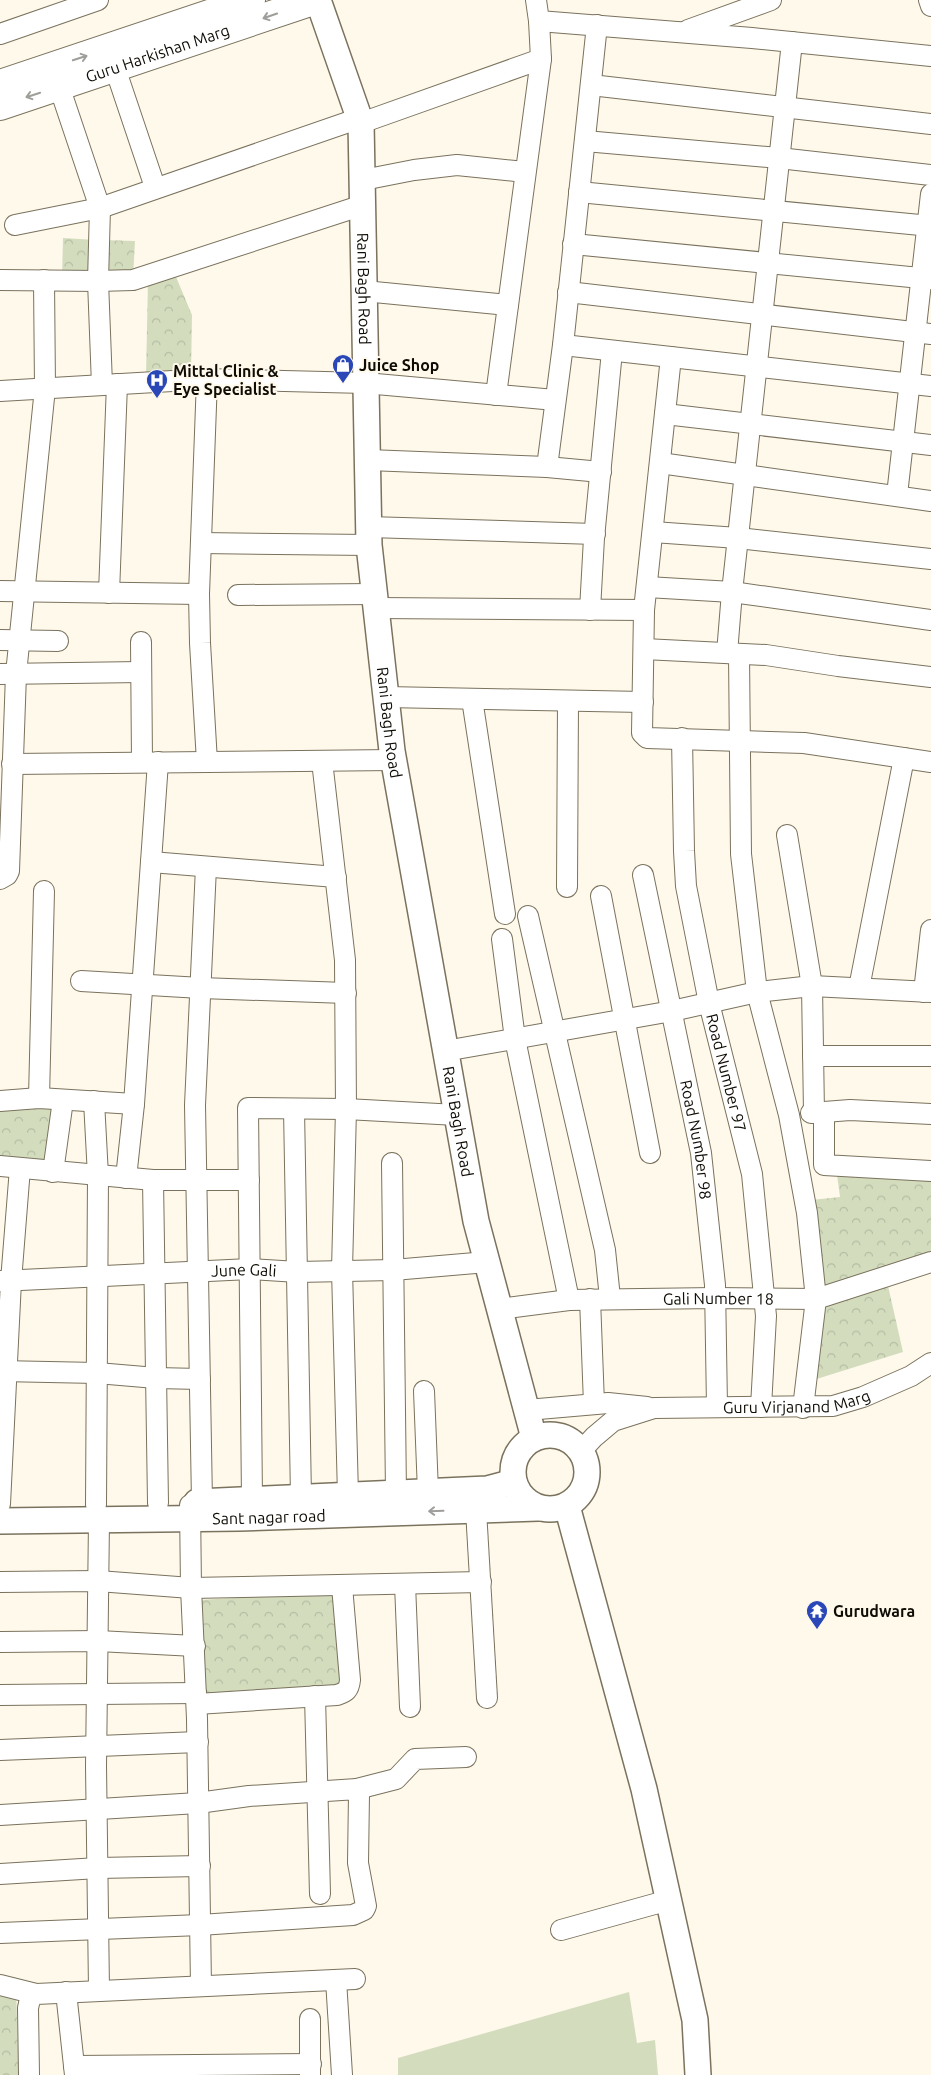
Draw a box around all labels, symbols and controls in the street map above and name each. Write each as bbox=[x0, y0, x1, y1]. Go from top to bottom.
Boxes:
one-way arrow bbox=[262, 11, 278, 21]
street label: Guru Harkishan Marg bbox=[83, 21, 232, 86]
one-way arrow bbox=[71, 53, 87, 62]
one-way arrow bbox=[25, 91, 41, 100]
street label: Rani Bagh Road bbox=[354, 232, 374, 345]
shop icon: Juice Shop bbox=[331, 353, 355, 384]
place label: Juice Shop bbox=[359, 356, 439, 374]
place label: Mittal Clinic & Eye Specialist bbox=[173, 362, 279, 398]
hospital icon: Mittal Clinic & Eye Specialist bbox=[145, 368, 169, 399]
street label: Rani Bagh Road bbox=[374, 666, 406, 780]
street label: Road Number 97 bbox=[703, 1012, 750, 1133]
street label: Rani Bagh Road bbox=[439, 1065, 477, 1178]
street label: Road Number 98 bbox=[677, 1078, 715, 1200]
street label: June Gali bbox=[211, 1260, 277, 1280]
street label: Gali Number 18 bbox=[663, 1289, 774, 1308]
street label: Guru Virjanand Marg bbox=[723, 1386, 873, 1416]
street label: Sant nagar road bbox=[212, 1506, 326, 1527]
one-way arrow bbox=[429, 1507, 445, 1516]
temple icon: Gurudwara bbox=[805, 1599, 829, 1630]
place label: Gurudwara bbox=[833, 1602, 915, 1620]

